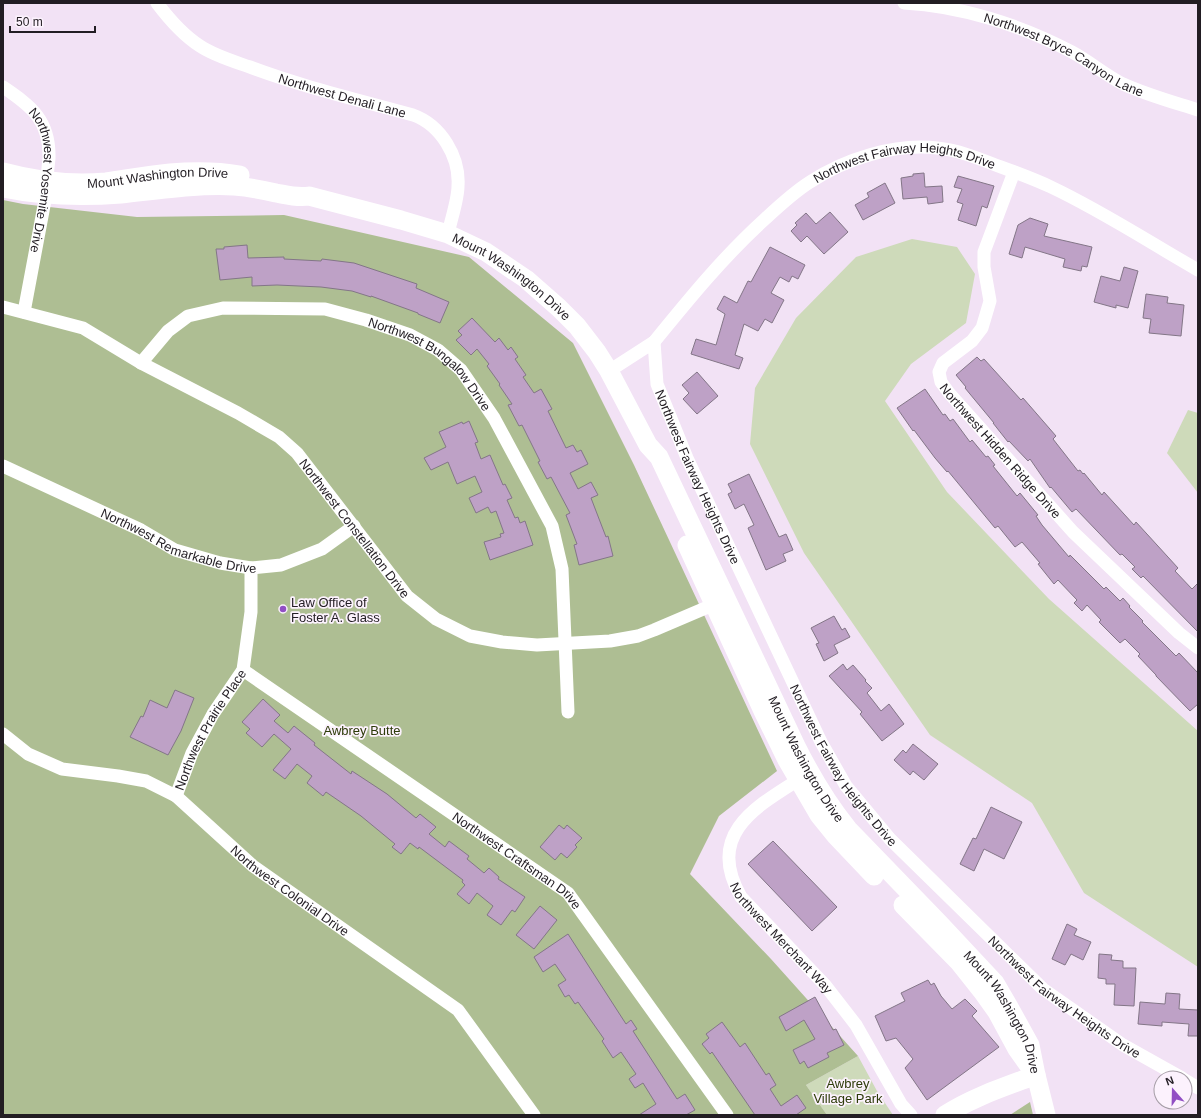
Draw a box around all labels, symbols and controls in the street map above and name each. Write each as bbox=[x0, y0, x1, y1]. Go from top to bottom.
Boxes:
scale bar bbox=[10, 8, 95, 34]
street label: Northwest Bryce Canyon Lane bbox=[982, 10, 1146, 100]
text: 50 m bbox=[16, 15, 43, 29]
street label: Northwest Denali Lane bbox=[276, 71, 408, 121]
street label: Northwest Yosemite Drive bbox=[26, 105, 56, 254]
street label: Northwest Fairway Heights Drive bbox=[811, 140, 998, 186]
street label: Mount Washington Drive bbox=[87, 165, 229, 191]
street label: Mount Washington Drive bbox=[450, 230, 574, 323]
street label: Northwest Bungalow Drive bbox=[366, 314, 494, 414]
street label: Northwest Hidden Ridge Drive bbox=[937, 381, 1064, 521]
street label: Northwest Fairway Heights Drive bbox=[652, 388, 743, 567]
street label: Northwest Constellation Drive bbox=[296, 456, 413, 601]
street label: Northwest Remarkable Drive bbox=[98, 505, 257, 576]
place label: Law Office of Foster A. Glass bbox=[291, 595, 380, 625]
marker: Law Office of Foster A. Glass bbox=[278, 604, 288, 614]
street label: Northwest Prairie Place bbox=[172, 666, 249, 792]
street label: Northwest Fairway Heights Drive bbox=[787, 682, 900, 849]
street label: Mount Washington Drive bbox=[765, 694, 847, 825]
park label: Awbrey Butte bbox=[323, 723, 401, 738]
street label: Northwest Craftsman Drive bbox=[449, 809, 584, 912]
street label: Northwest Colonial Drive bbox=[227, 842, 352, 939]
street label: Northwest Merchant Way bbox=[727, 880, 836, 997]
street label: Northwest Fairway Heights Drive bbox=[985, 933, 1143, 1061]
street label: Mount Washington Drive bbox=[961, 948, 1043, 1075]
north arrow bbox=[1153, 1070, 1193, 1110]
text: N bbox=[1164, 1074, 1175, 1088]
park label: Awbrey Village Park bbox=[813, 1076, 883, 1106]

